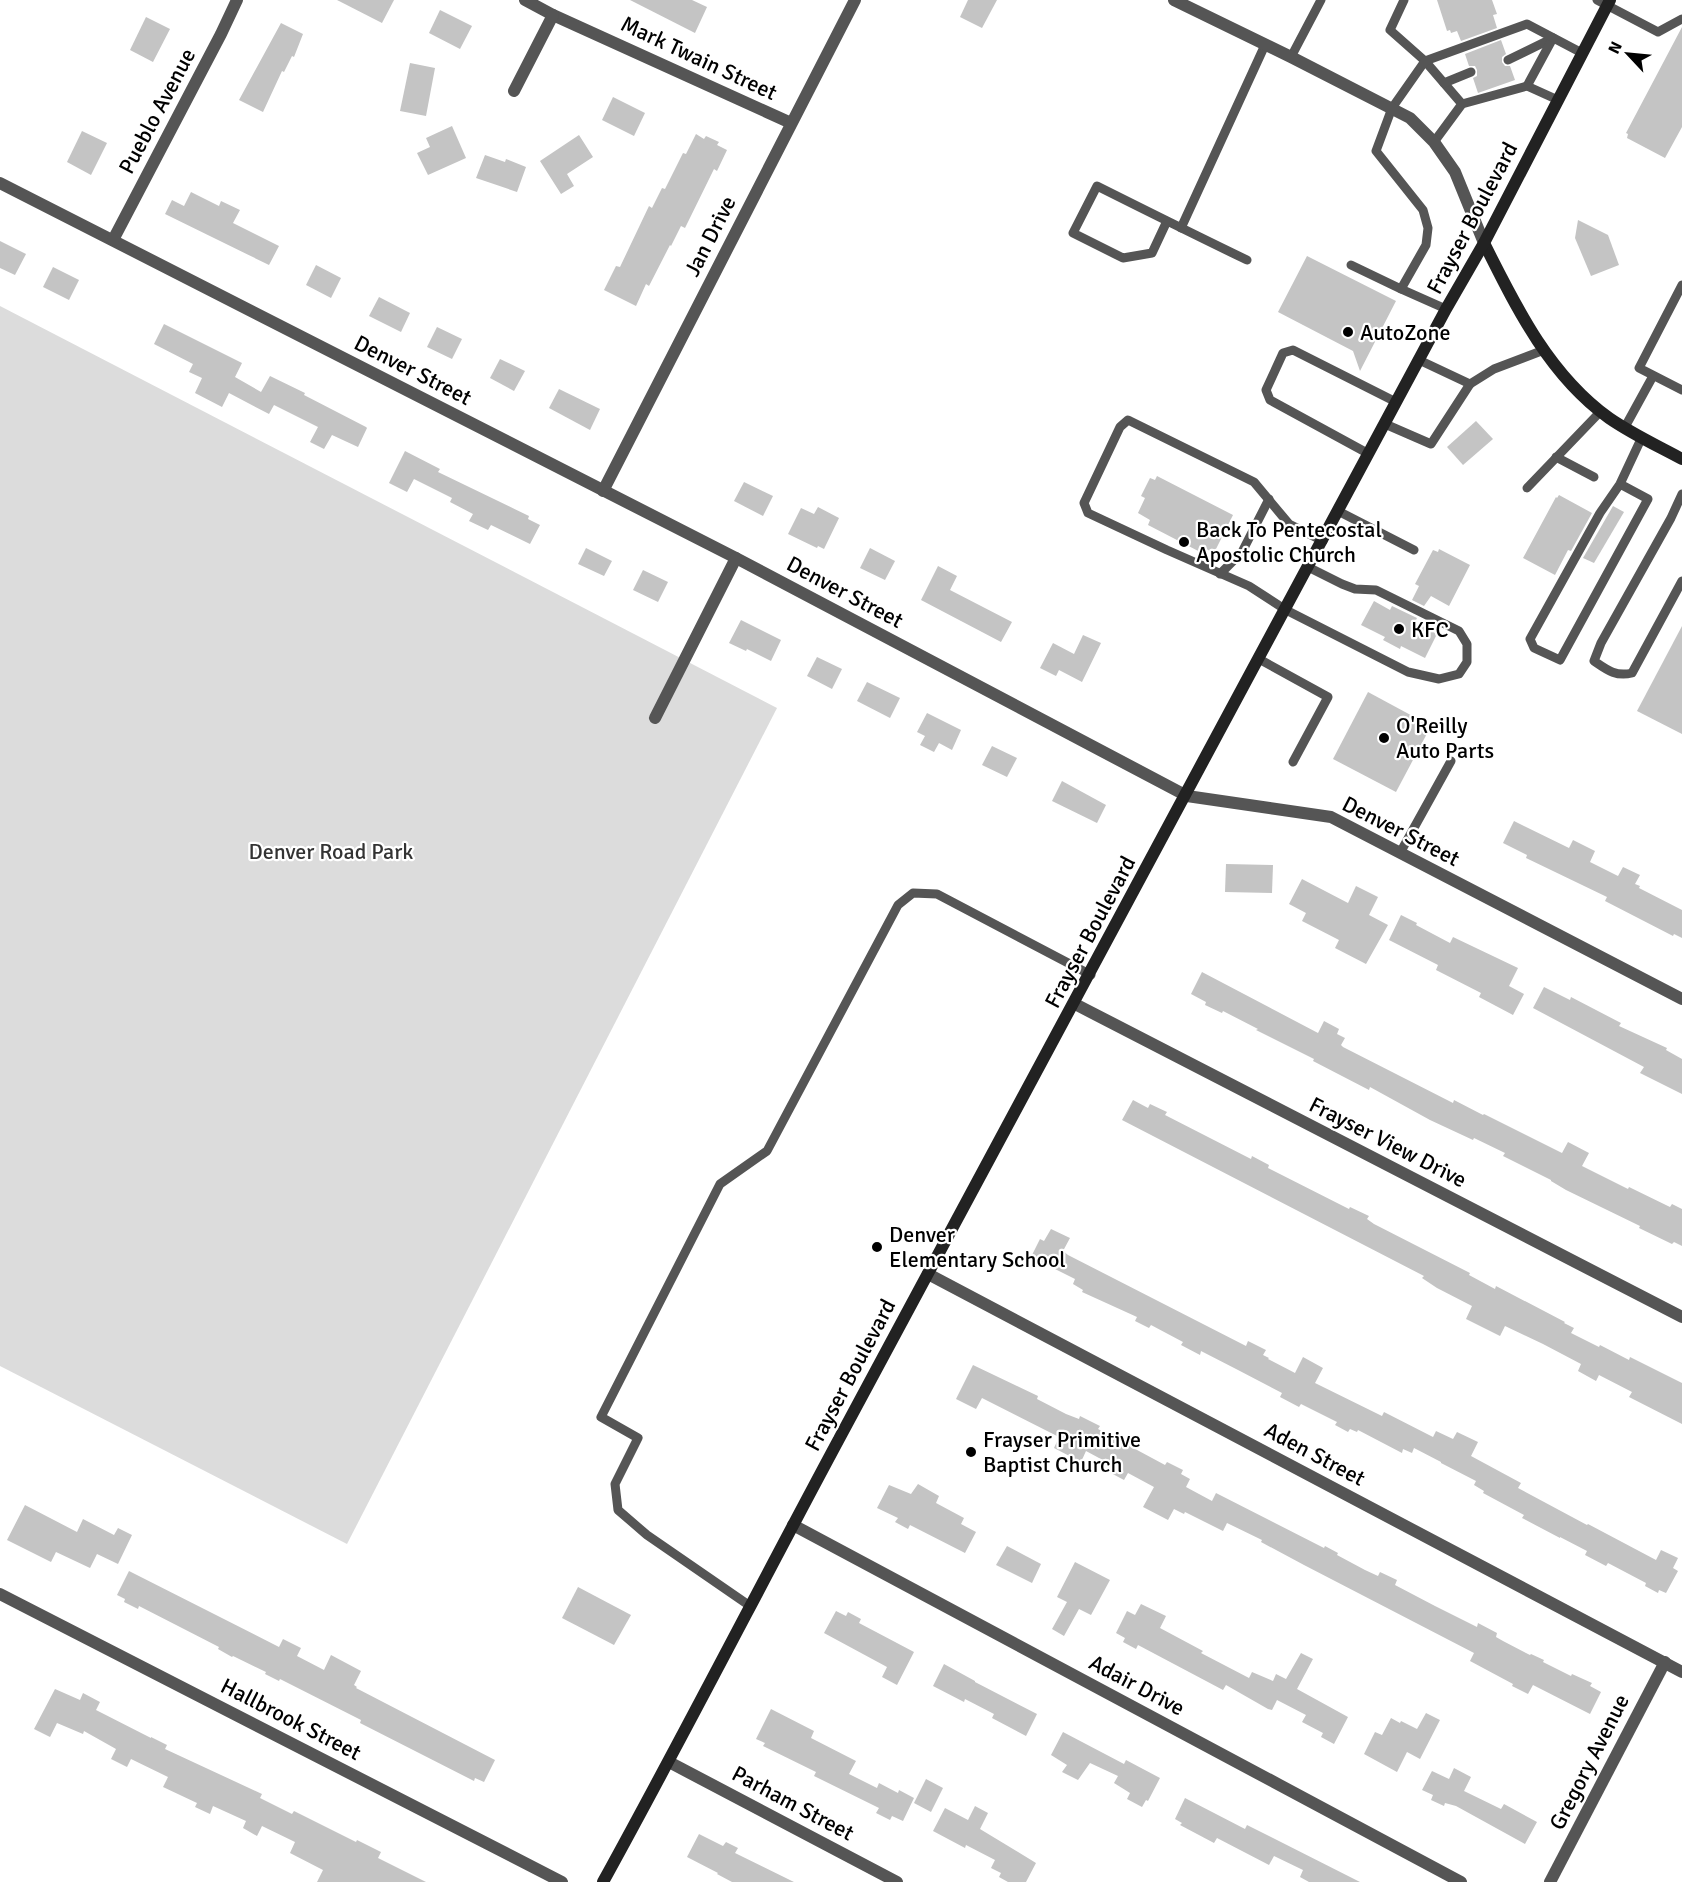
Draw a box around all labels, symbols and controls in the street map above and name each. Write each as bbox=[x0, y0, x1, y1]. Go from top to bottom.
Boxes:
street label: Mark Twain Street bbox=[617, 10, 782, 106]
north arrow bbox=[1598, 24, 1658, 84]
text: N bbox=[1604, 38, 1627, 57]
street label: Pueblo Avenue bbox=[113, 44, 201, 178]
street label: Frayser Boulevard bbox=[1421, 137, 1523, 299]
street label: Jan Drive bbox=[678, 191, 742, 281]
place label: AutoZone bbox=[1360, 319, 1450, 346]
marker: AutoZone bbox=[1341, 325, 1355, 339]
street label: Denver Street bbox=[350, 329, 476, 411]
place label: Back To Pentecostal Apostolic Church bbox=[1196, 516, 1382, 568]
marker: Back To Pentecostal Apostolic Church bbox=[1177, 535, 1191, 549]
street label: Denver Street bbox=[782, 550, 908, 634]
place label: KFC bbox=[1411, 616, 1449, 643]
marker: KFC bbox=[1392, 622, 1406, 636]
place label: O'Reilly Auto Parts bbox=[1396, 712, 1494, 764]
marker: O'Reilly Auto Parts bbox=[1377, 731, 1391, 745]
street label: Denver Street bbox=[1338, 790, 1464, 872]
park label: Denver Road Park bbox=[249, 838, 413, 865]
street label: Frayser Boulevard bbox=[1039, 851, 1141, 1013]
street label: Frayser View Drive bbox=[1305, 1091, 1471, 1193]
place label: Denver Elementary School bbox=[889, 1221, 1066, 1273]
marker: Denver Elementary School bbox=[870, 1240, 884, 1254]
street label: Frayser Boulevard bbox=[799, 1294, 901, 1456]
street label: Aden Street bbox=[1260, 1416, 1370, 1492]
place label: Frayser Primitive Baptist Church bbox=[983, 1426, 1141, 1478]
marker: Frayser Primitive Baptist Church bbox=[964, 1445, 978, 1459]
street label: Adair Drive bbox=[1085, 1649, 1189, 1721]
street label: Hallbrook Street bbox=[216, 1672, 366, 1766]
street label: Gregory Avenue bbox=[1543, 1690, 1635, 1834]
street label: Parham Street bbox=[727, 1760, 859, 1847]

